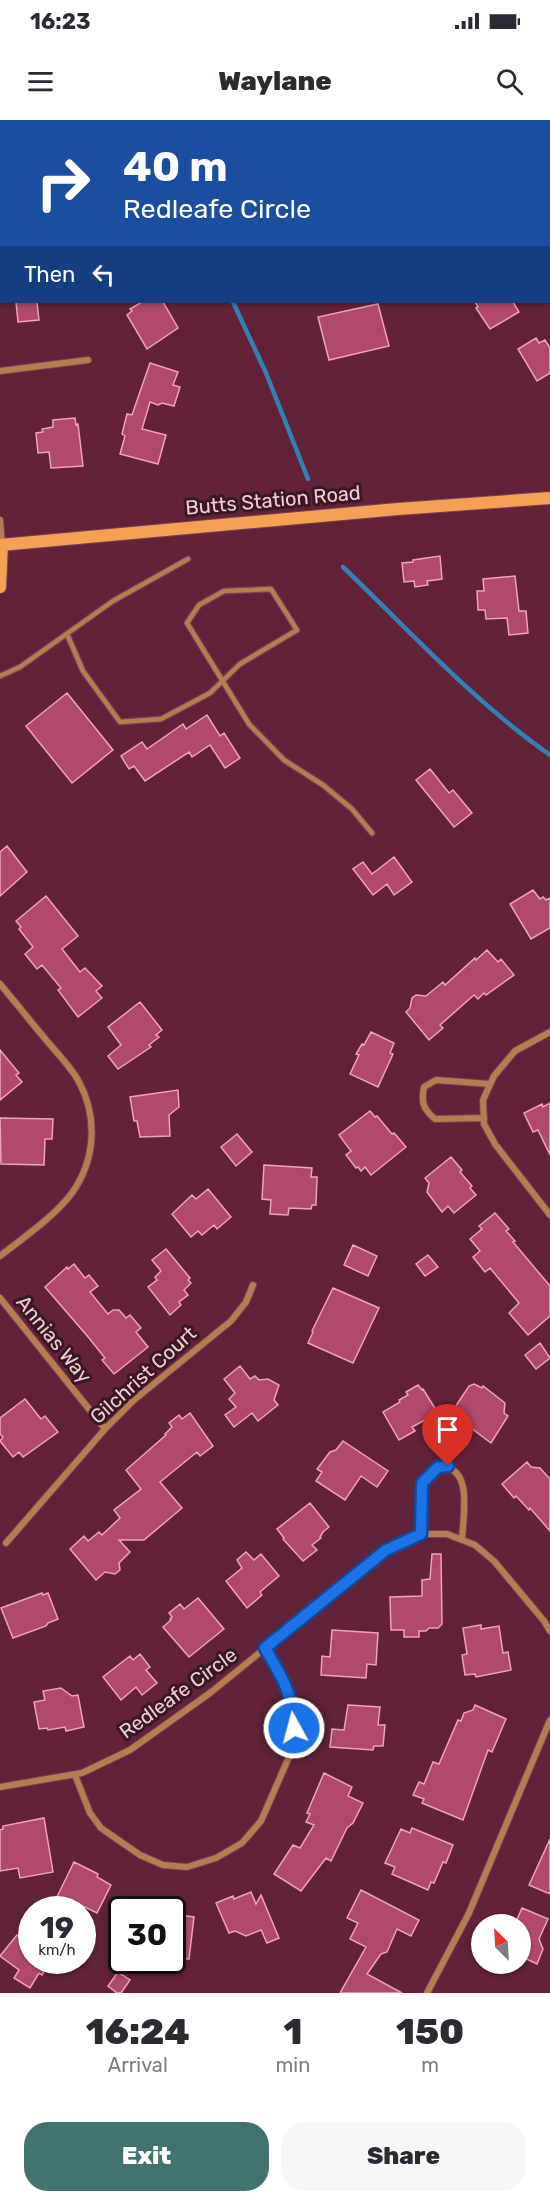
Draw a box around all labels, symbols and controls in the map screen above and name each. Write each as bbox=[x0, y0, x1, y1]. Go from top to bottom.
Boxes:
text: 16:23 bbox=[30, 8, 90, 35]
icon: menu bbox=[24, 65, 57, 98]
text: Waylane bbox=[218, 65, 332, 97]
icon: search bbox=[493, 65, 526, 98]
text: 40 m bbox=[123, 142, 228, 192]
icon: right bbox=[24, 144, 102, 222]
text: Redleafe Circle bbox=[123, 193, 311, 225]
icon: left bbox=[87, 258, 120, 291]
text: Then bbox=[24, 261, 75, 288]
street label: Butts Station Road bbox=[184, 480, 362, 520]
street label: Annias Way bbox=[11, 1290, 97, 1388]
street label: Gilchrist Court bbox=[85, 1321, 201, 1429]
pin bbox=[422, 1404, 473, 1466]
icon: arrive bbox=[431, 1413, 464, 1446]
street label: Redleafe Circle bbox=[115, 1642, 241, 1744]
position arrow bbox=[262, 1696, 326, 1760]
speed limit sign: 30 bbox=[108, 1896, 186, 1974]
text: 19 bbox=[40, 1910, 74, 1946]
north arrow bbox=[471, 1914, 531, 1974]
map controls bbox=[471, 1914, 531, 1974]
text: km/h bbox=[38, 1941, 76, 1959]
text: 16:24 bbox=[86, 2010, 190, 2053]
text: 1 bbox=[283, 2010, 302, 2053]
text: 150 bbox=[396, 2010, 464, 2053]
text: Arrival bbox=[108, 2053, 168, 2077]
text: min bbox=[276, 2053, 310, 2077]
text: m bbox=[421, 2053, 439, 2077]
button: Exit bbox=[24, 2122, 269, 2191]
button: Share bbox=[281, 2122, 526, 2191]

